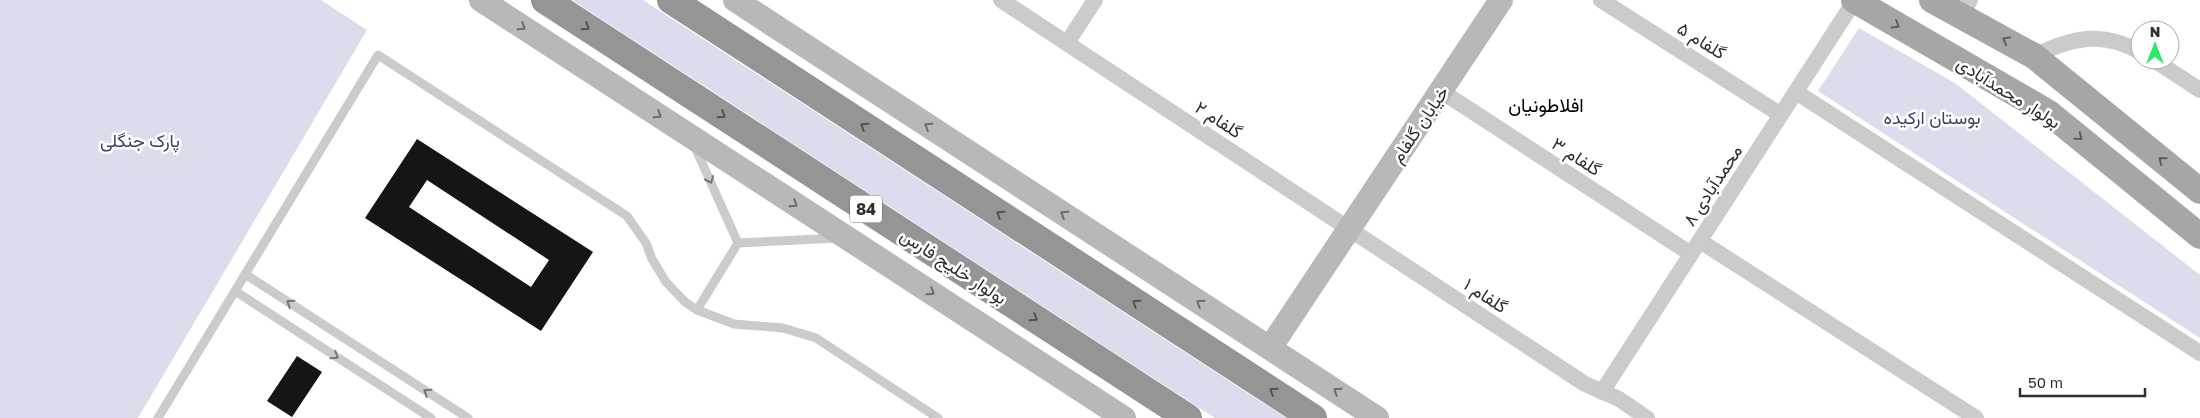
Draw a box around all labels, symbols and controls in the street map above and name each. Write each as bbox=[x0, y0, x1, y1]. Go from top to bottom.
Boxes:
street label: گلفام ۵ bbox=[1673, 17, 1730, 65]
one-way arrow bbox=[1891, 18, 1900, 28]
one-way arrow bbox=[517, 20, 526, 30]
one-way arrow bbox=[580, 20, 589, 30]
north arrow bbox=[2130, 20, 2180, 70]
text: N bbox=[2150, 23, 2160, 40]
one-way arrow bbox=[2002, 37, 2011, 47]
street label: بولوار محمدآبادی bbox=[1952, 51, 2065, 134]
street label: خیابان گلفام bbox=[1385, 81, 1454, 168]
district label: افلاطونیان bbox=[1508, 93, 1584, 117]
street label: گلفام ۲ bbox=[1190, 96, 1247, 144]
park label: بوستان ارکیده bbox=[1884, 106, 1980, 129]
one-way arrow bbox=[652, 109, 662, 118]
one-way arrow bbox=[716, 109, 726, 118]
one-way arrow bbox=[860, 122, 869, 132]
one-way arrow bbox=[924, 122, 933, 132]
park label: پارک جنگلی bbox=[100, 129, 180, 153]
street label: گلفام ۳ bbox=[1547, 132, 1606, 182]
one-way arrow bbox=[2073, 132, 2082, 140]
street label: محمدآبادی ۸ bbox=[1678, 140, 1747, 230]
one-way arrow bbox=[2159, 158, 2168, 166]
one-way arrow bbox=[703, 175, 714, 184]
road number: 84 bbox=[850, 195, 882, 222]
one-way arrow bbox=[789, 198, 798, 207]
one-way arrow bbox=[996, 211, 1006, 220]
one-way arrow bbox=[1060, 211, 1070, 220]
street label: بولوار خلیج فارس bbox=[896, 223, 1011, 310]
street label: گلفام ۱ bbox=[1459, 273, 1512, 319]
one-way arrow bbox=[925, 286, 934, 296]
one-way arrow bbox=[287, 300, 296, 310]
one-way arrow bbox=[1133, 300, 1142, 309]
one-way arrow bbox=[1197, 300, 1206, 309]
one-way arrow bbox=[1029, 312, 1038, 321]
one-way arrow bbox=[329, 349, 338, 359]
scale bar bbox=[2020, 366, 2145, 398]
text: 50 m bbox=[2028, 373, 2063, 391]
one-way arrow bbox=[423, 388, 432, 398]
one-way arrow bbox=[1269, 388, 1278, 398]
one-way arrow bbox=[1333, 388, 1342, 398]

